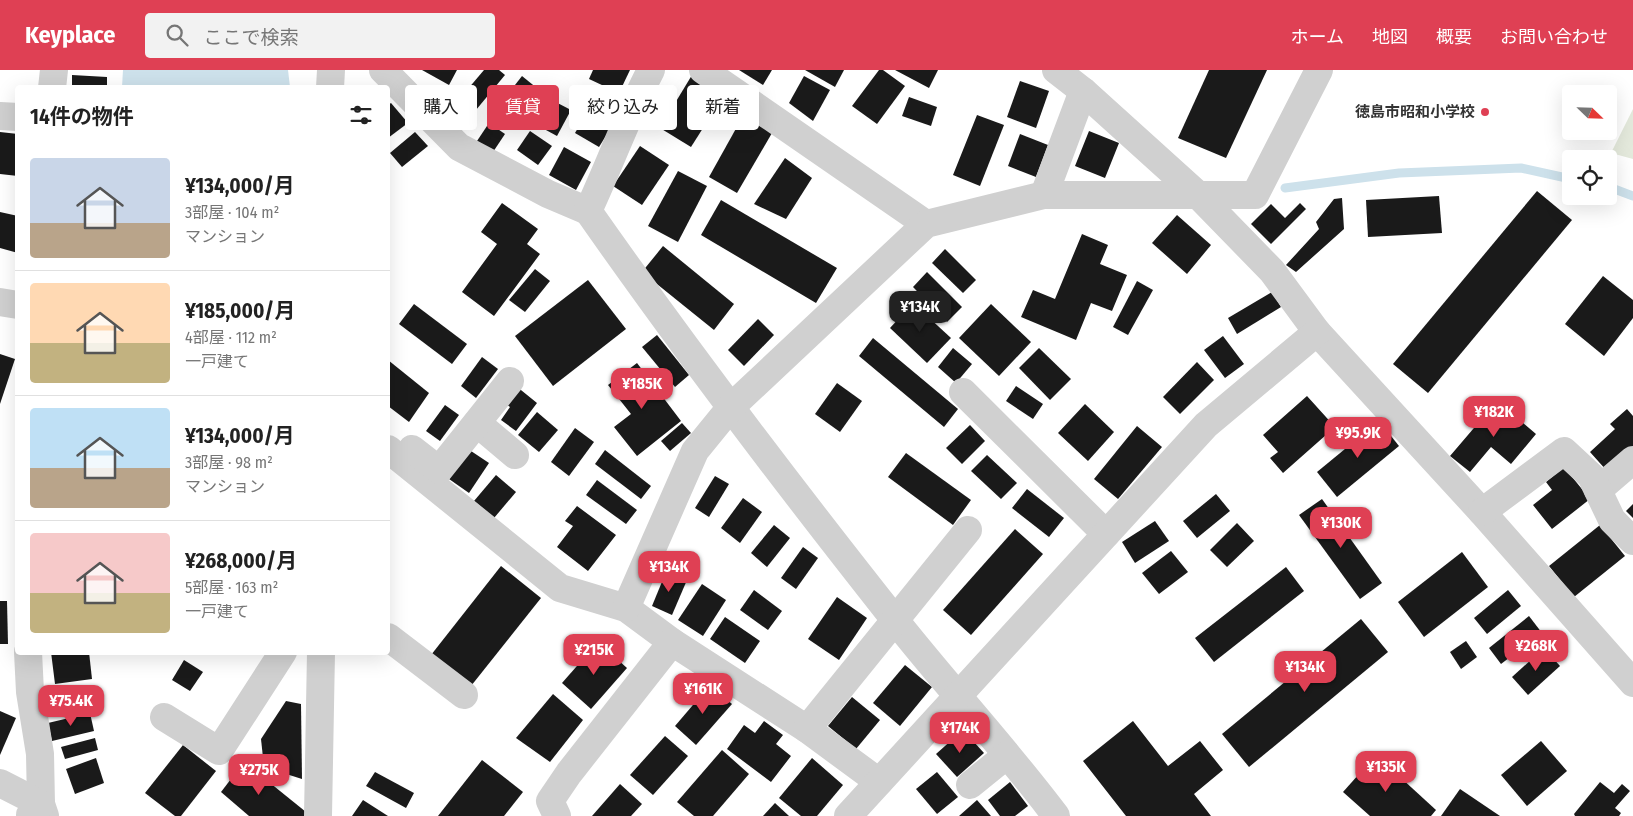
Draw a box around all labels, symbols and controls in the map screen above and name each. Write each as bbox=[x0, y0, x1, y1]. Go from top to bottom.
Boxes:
search box bbox=[145, 13, 495, 58]
text: Keyplace bbox=[25, 21, 115, 49]
icon: search bbox=[163, 21, 191, 49]
text: ここで検索 bbox=[203, 26, 298, 49]
text: ホーム bbox=[1291, 26, 1344, 48]
text: 地図 bbox=[1372, 26, 1408, 48]
text: 概要 bbox=[1436, 26, 1472, 48]
text: お問い合わせ bbox=[1500, 26, 1608, 48]
chip: 購入 bbox=[405, 85, 477, 130]
chip: 賃貸 bbox=[487, 85, 559, 130]
chip: 絞り込み bbox=[569, 85, 677, 130]
chip: 新着 bbox=[687, 85, 759, 130]
north arrow bbox=[1562, 85, 1618, 140]
map controls bbox=[1562, 85, 1617, 205]
icon: filters bbox=[347, 101, 375, 129]
place label: 徳島市昭和小学校 bbox=[1355, 103, 1475, 121]
text: 14件の物件 bbox=[30, 104, 134, 130]
marker: 徳島市昭和小学校 bbox=[1479, 106, 1491, 118]
button: locate bbox=[1562, 150, 1617, 205]
text: ¥134,000/月 bbox=[185, 173, 294, 199]
icon: home bbox=[70, 178, 130, 238]
text: 3部屋 · 104 m² bbox=[185, 203, 279, 222]
text: マンション bbox=[185, 227, 265, 246]
pin: ¥134K bbox=[885, 290, 955, 333]
text: ¥134K bbox=[900, 297, 940, 316]
text: ¥185,000/月 bbox=[185, 298, 295, 324]
icon: home bbox=[70, 303, 130, 363]
text: 4部屋 · 112 m² bbox=[185, 328, 277, 347]
text: 一戸建て bbox=[185, 352, 249, 371]
pin: ¥185K bbox=[607, 368, 677, 410]
text: ¥185K bbox=[622, 374, 662, 393]
pin: ¥182K bbox=[1459, 396, 1529, 438]
text: ¥182K bbox=[1474, 402, 1514, 421]
pin: ¥95.9K bbox=[1317, 416, 1399, 459]
text: ¥134,000/月 bbox=[185, 423, 294, 449]
text: ¥95.9K bbox=[1335, 423, 1381, 442]
icon: home bbox=[70, 428, 130, 488]
text: 3部屋 · 98 m² bbox=[185, 453, 273, 472]
text: マンション bbox=[185, 477, 265, 496]
pin: ¥130K bbox=[1306, 506, 1376, 549]
text: ¥130K bbox=[1321, 513, 1361, 532]
text: ¥268,000/月 bbox=[185, 548, 297, 574]
pin: ¥134K bbox=[634, 550, 704, 593]
icon: home bbox=[70, 553, 130, 613]
text: ¥134K bbox=[649, 557, 689, 576]
text: 5部屋 · 163 m² bbox=[185, 578, 278, 597]
text: 一戸建て bbox=[185, 602, 249, 621]
pin: ¥268K bbox=[1501, 630, 1571, 672]
pin: ¥215K bbox=[559, 634, 629, 676]
text: ¥268K bbox=[1515, 636, 1557, 655]
text: ¥215K bbox=[574, 640, 614, 659]
pin: ¥134K bbox=[1270, 650, 1340, 693]
text: ¥134K bbox=[1285, 657, 1325, 676]
pin: ¥161K bbox=[668, 672, 738, 715]
text: ¥161K bbox=[684, 679, 722, 698]
pin: ¥75.4K bbox=[30, 684, 112, 727]
text: ¥75.4K bbox=[49, 691, 93, 710]
pin: ¥174K bbox=[925, 712, 995, 754]
text: ¥174K bbox=[941, 718, 979, 737]
pin: ¥135K bbox=[1351, 750, 1421, 793]
pin: ¥275K bbox=[224, 754, 294, 796]
text: ¥135K bbox=[1366, 757, 1406, 776]
text: ¥275K bbox=[239, 760, 279, 779]

